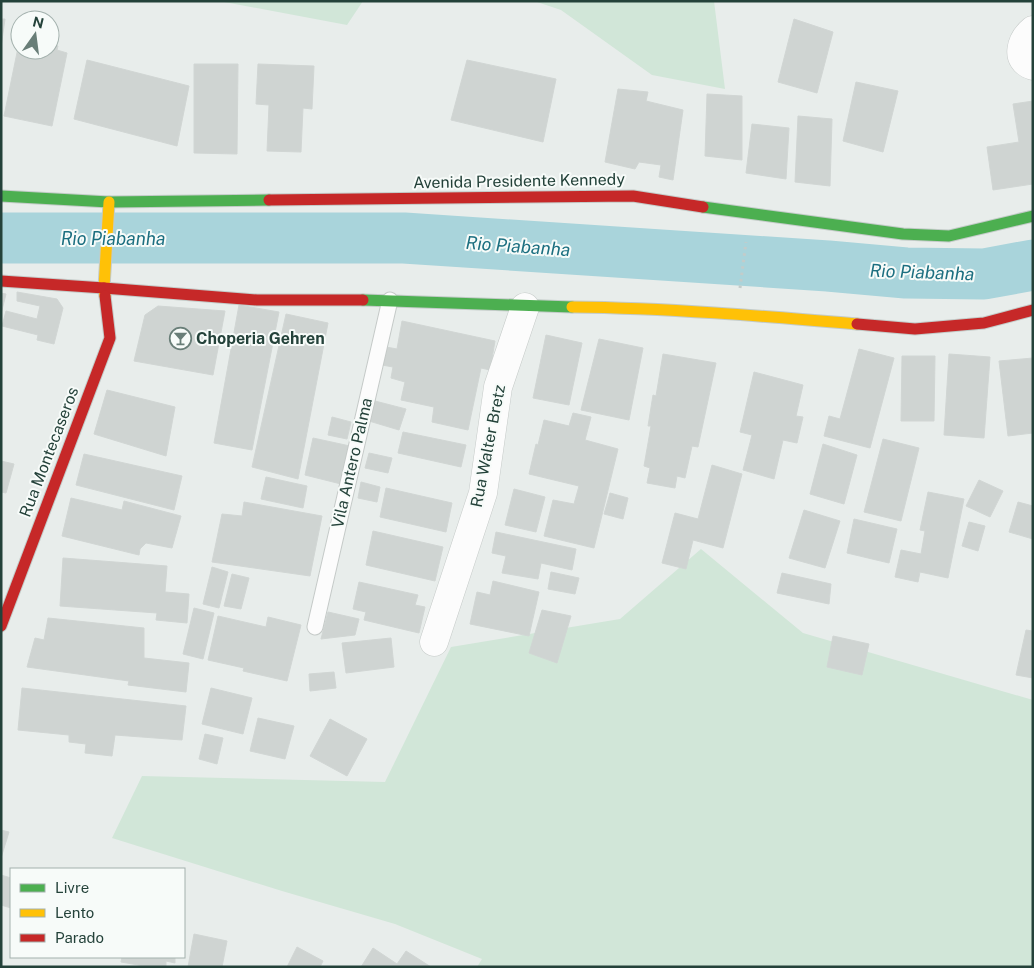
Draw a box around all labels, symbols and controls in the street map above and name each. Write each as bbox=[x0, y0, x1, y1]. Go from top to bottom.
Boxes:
north arrow bbox=[10, 10, 60, 60]
text: N bbox=[31, 13, 45, 31]
street label: Avenida Presidente Kennedy bbox=[413, 170, 625, 192]
water label: Rio Piabanha bbox=[61, 228, 165, 249]
water label: Rio Piabanha bbox=[465, 232, 571, 260]
water label: Rio Piabanha bbox=[869, 260, 975, 284]
bar icon: Choperia Gehren bbox=[168, 326, 192, 350]
place label: Choperia Gehren bbox=[196, 329, 325, 348]
street label: Rua Walter Bretz bbox=[467, 383, 509, 509]
street label: Rua Montecaseros bbox=[15, 384, 83, 520]
street label: Vila Antero Palma bbox=[328, 396, 376, 530]
legend bbox=[10, 868, 185, 958]
text: Livre bbox=[55, 879, 89, 896]
text: Lento bbox=[55, 904, 94, 921]
text: Parado bbox=[55, 929, 104, 946]

